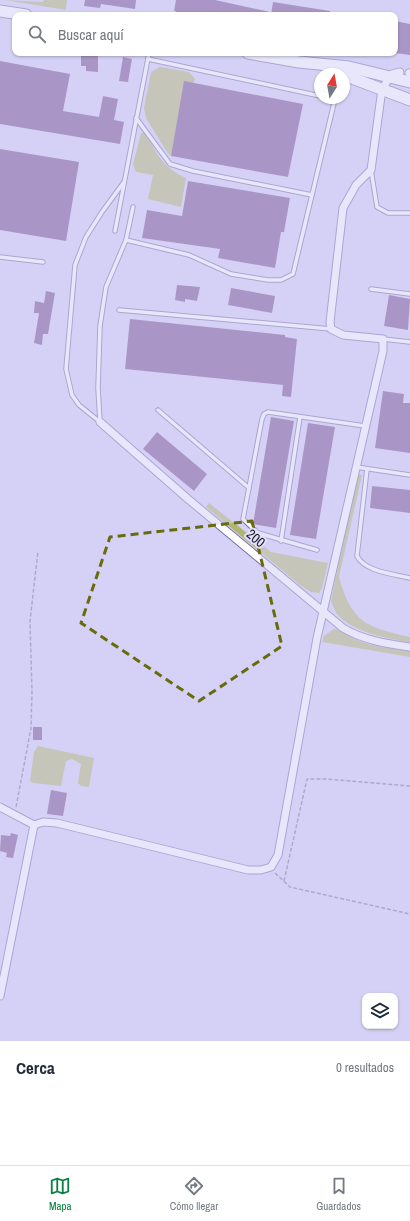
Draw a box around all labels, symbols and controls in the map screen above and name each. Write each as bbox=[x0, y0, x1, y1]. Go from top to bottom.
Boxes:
search box bbox=[12, 12, 398, 56]
icon: search bbox=[26, 23, 48, 45]
text: Buscar aquí bbox=[58, 24, 124, 45]
north arrow bbox=[314, 68, 350, 104]
street label: 200 bbox=[243, 525, 269, 551]
map controls bbox=[362, 993, 398, 1029]
button: layers bbox=[362, 993, 398, 1029]
text: Cerca bbox=[16, 1056, 55, 1079]
text: 0 resultados bbox=[336, 1059, 394, 1076]
tab: Mapa bbox=[49, 1175, 72, 1213]
tab: Cómo llegar bbox=[170, 1175, 218, 1213]
tab: Guardados bbox=[316, 1175, 361, 1213]

